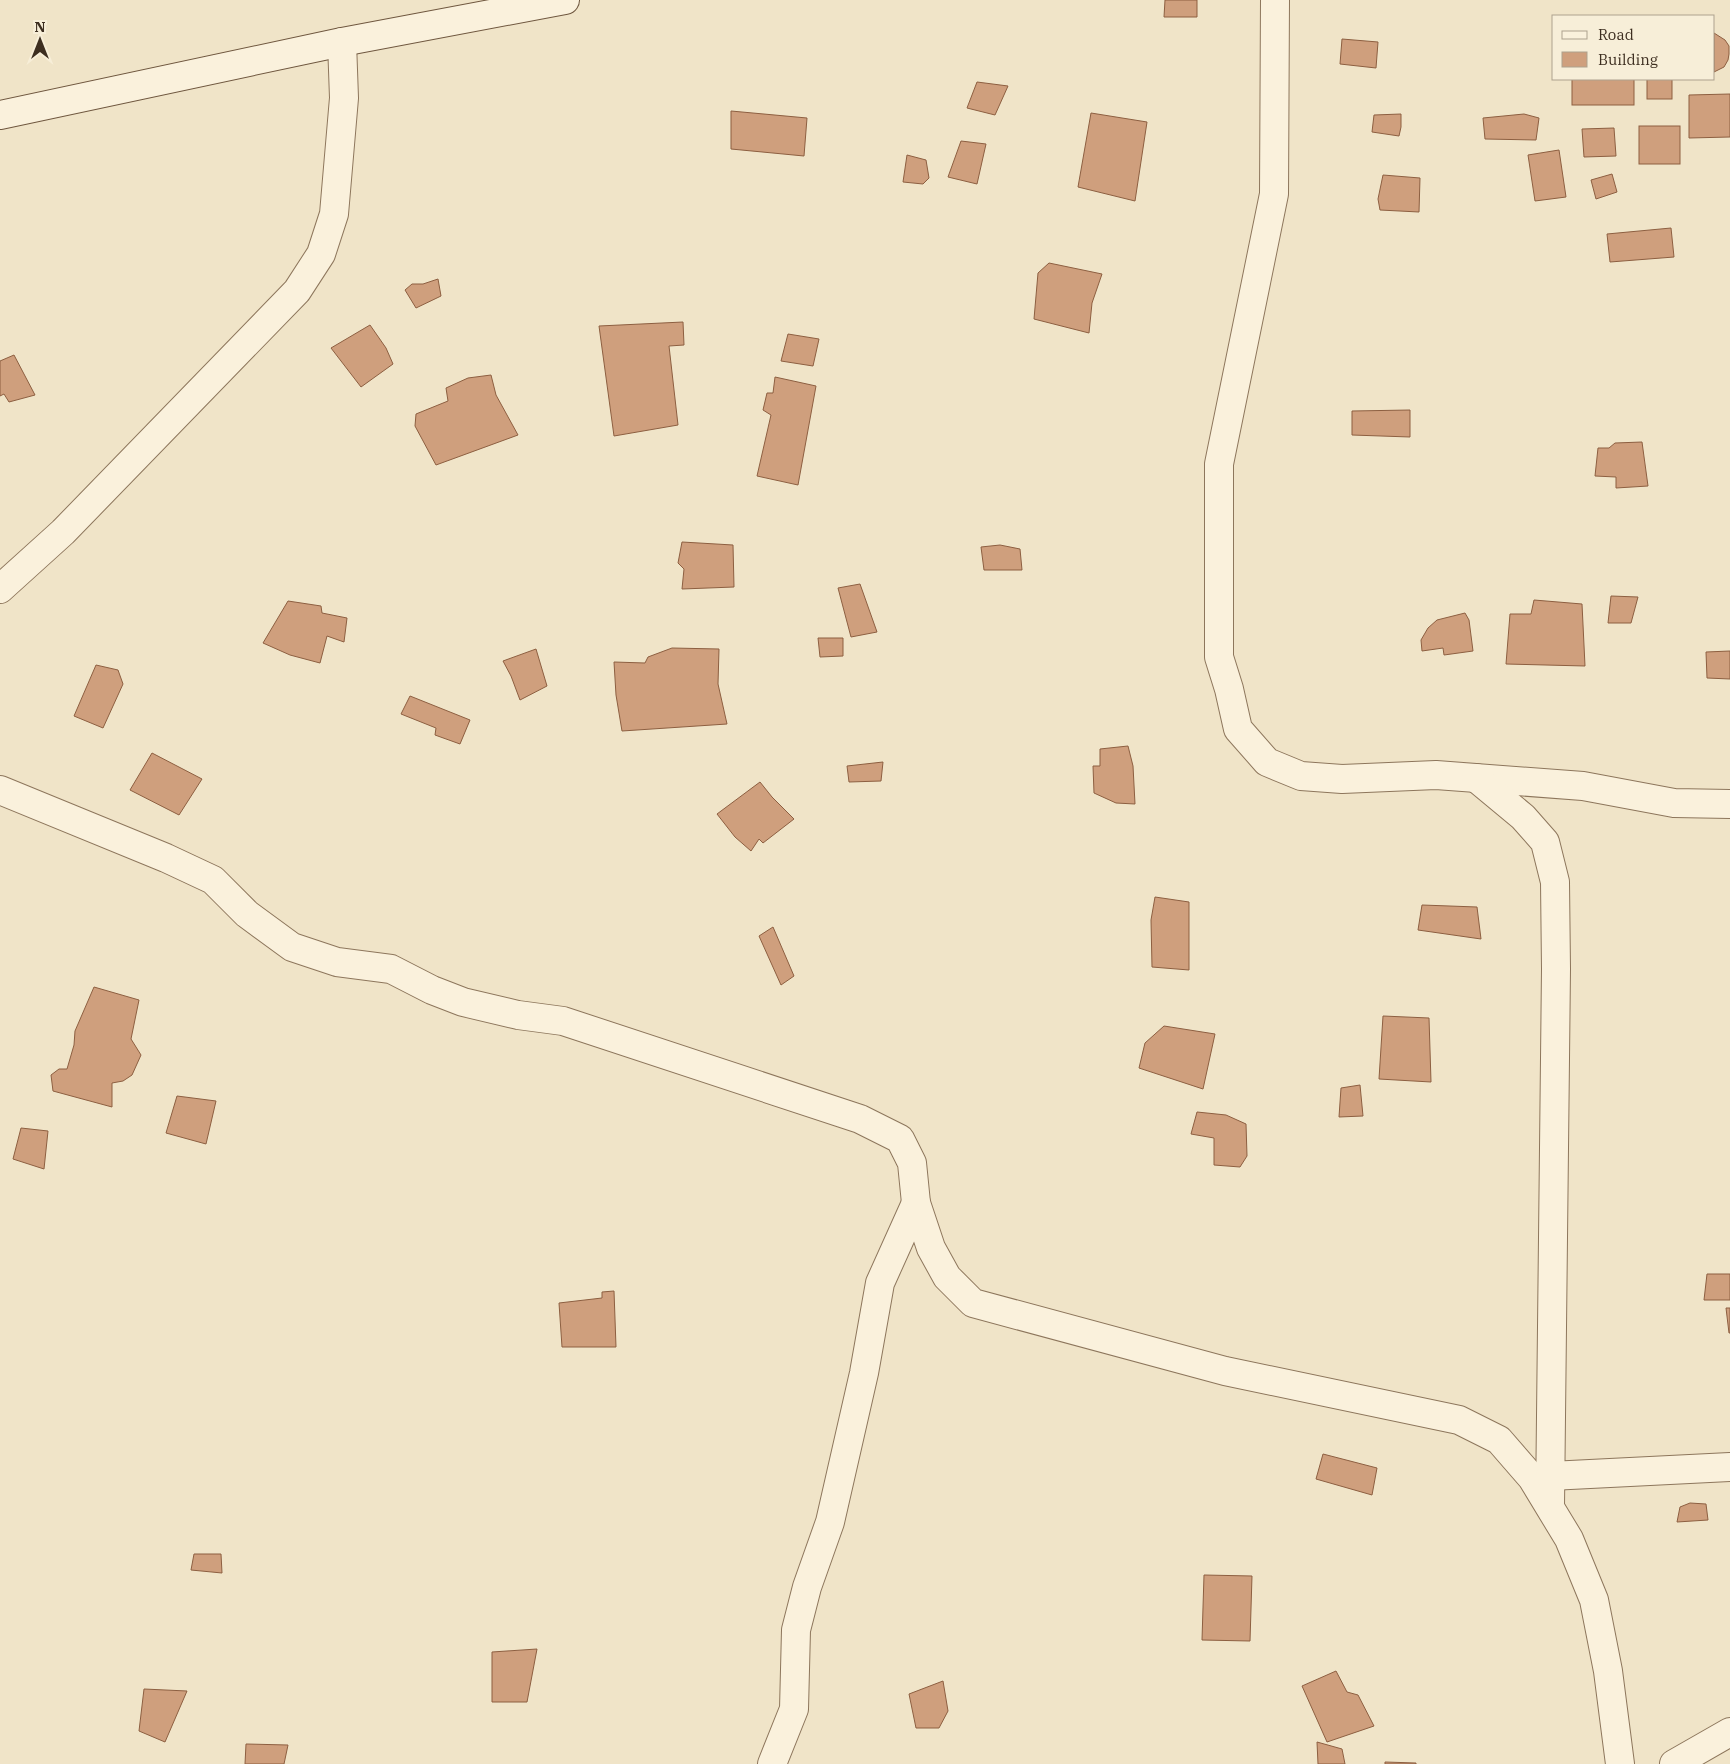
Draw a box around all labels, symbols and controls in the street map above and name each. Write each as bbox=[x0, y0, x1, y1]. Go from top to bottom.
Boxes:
north arrow bbox=[15, 15, 65, 65]
legend bbox=[1552, 15, 1715, 80]
text: N bbox=[34, 18, 46, 36]
text: Road bbox=[1598, 25, 1634, 44]
text: Building bbox=[1598, 50, 1658, 69]

